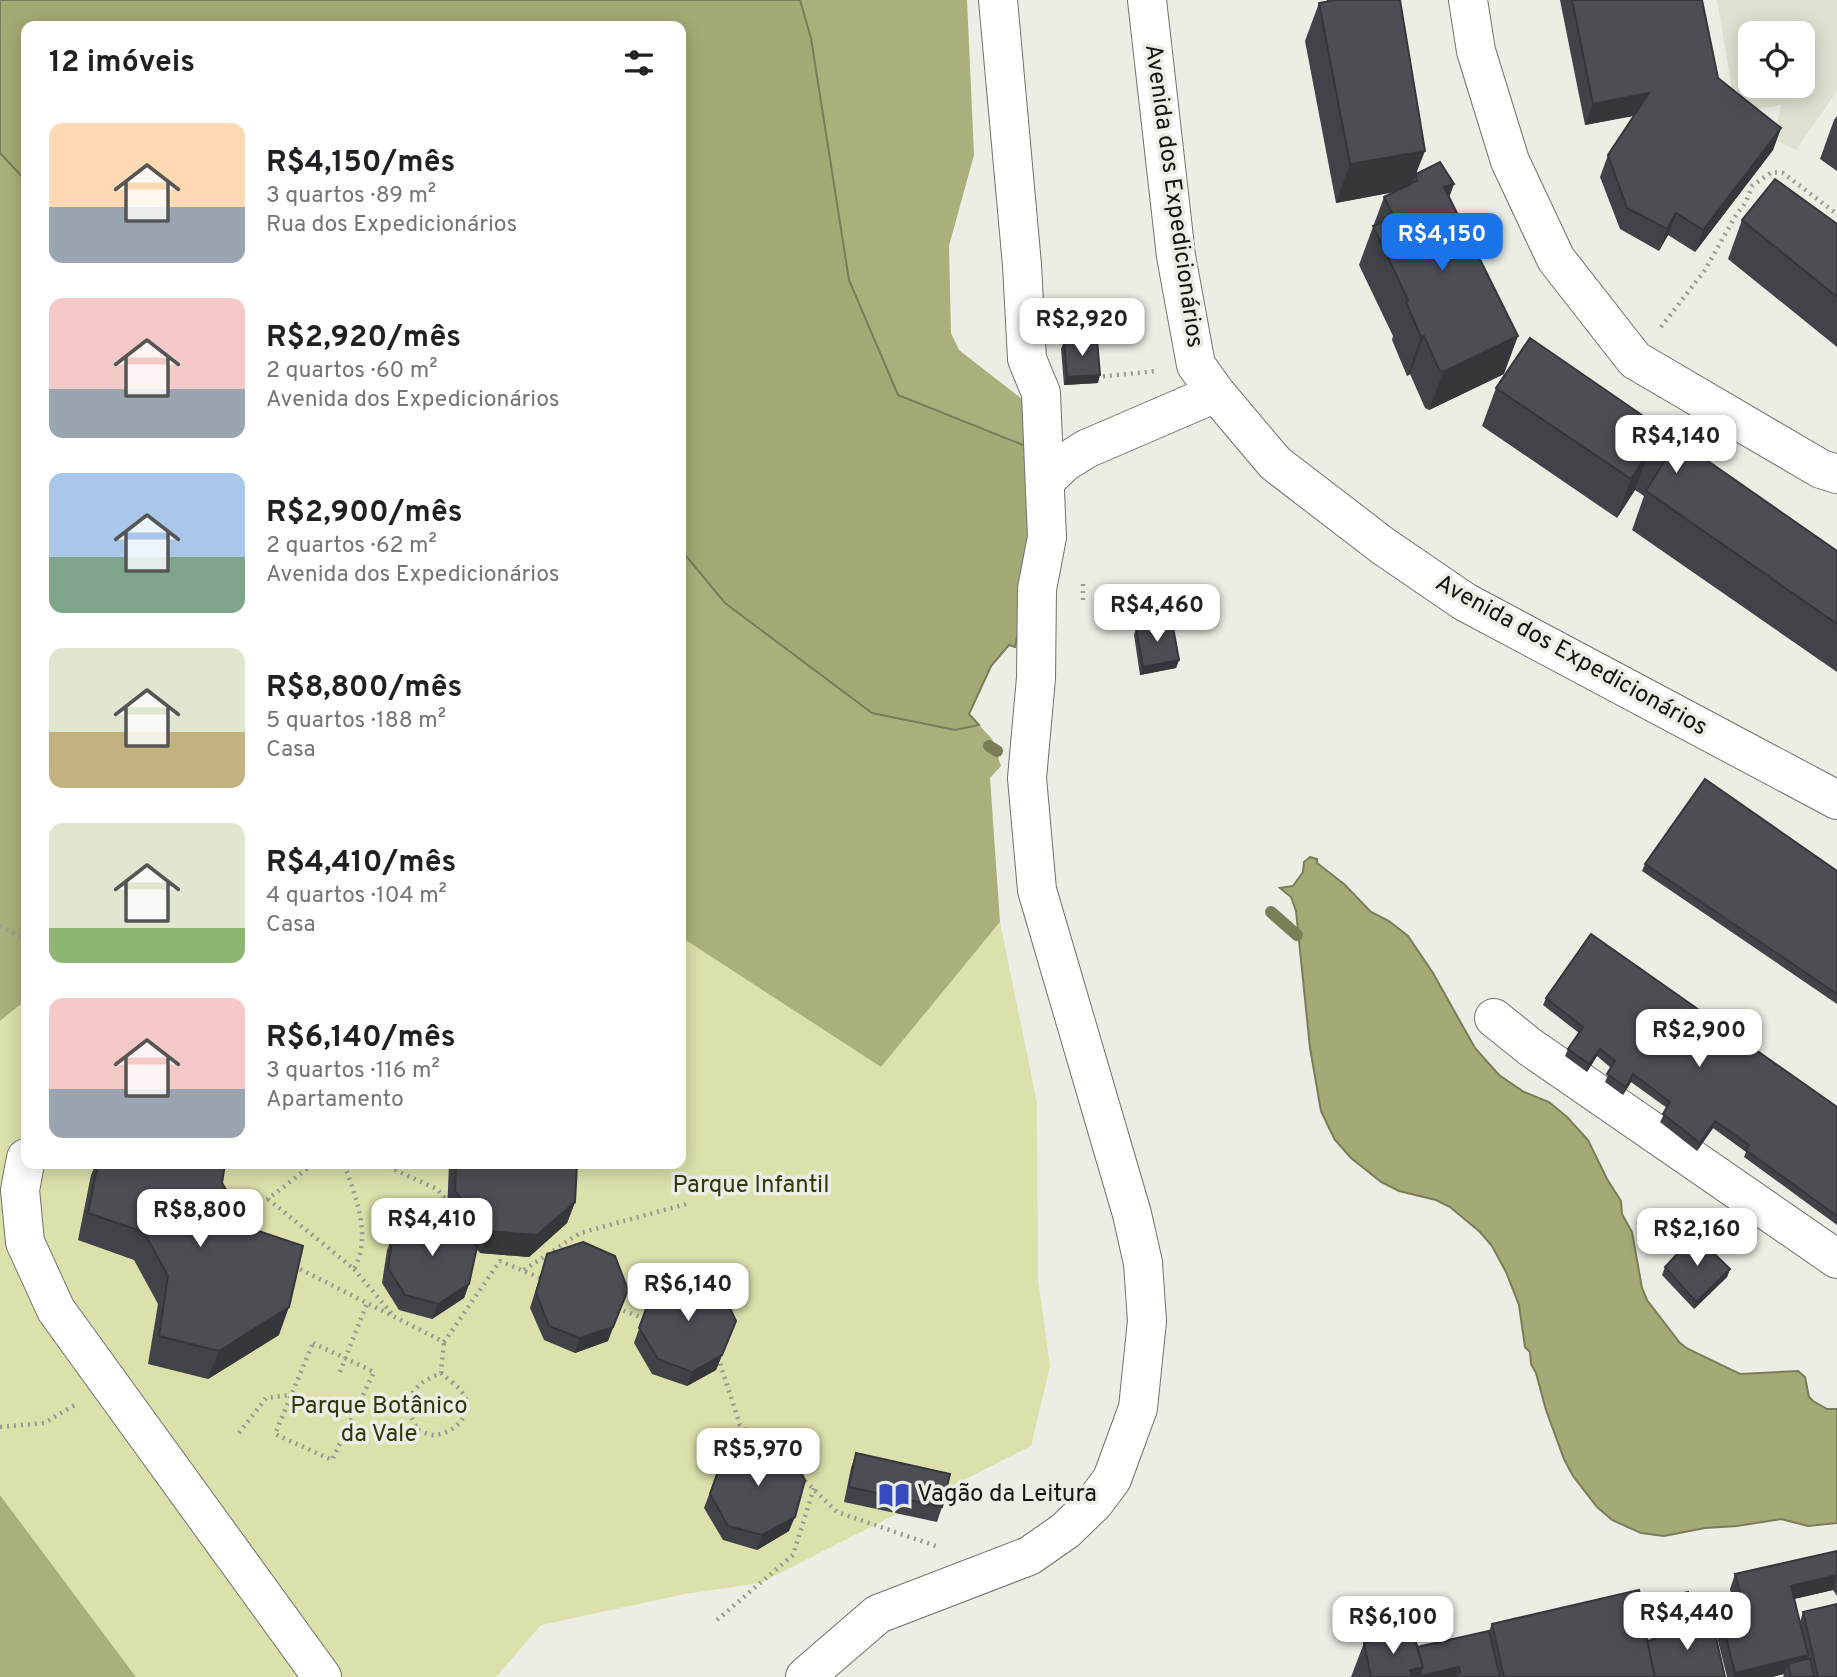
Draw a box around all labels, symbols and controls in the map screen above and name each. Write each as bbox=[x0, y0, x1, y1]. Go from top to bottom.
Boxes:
map controls bbox=[1738, 21, 1815, 98]
button: locate bbox=[1738, 21, 1815, 98]
street label: Avenida dos Expedicionários bbox=[1137, 42, 1209, 350]
icon: filters bbox=[620, 44, 658, 82]
text: 12 imóveis bbox=[49, 45, 195, 82]
text: R$4,150/mês bbox=[266, 145, 455, 182]
icon: home bbox=[105, 151, 189, 235]
text: 3 quartos · 89 m² bbox=[266, 182, 436, 211]
text: Rua dos Expedicionários bbox=[266, 211, 517, 240]
pin: R$4,150 bbox=[1377, 214, 1507, 273]
text: R$4,150 bbox=[1398, 221, 1486, 250]
pin: R$2,920 bbox=[1017, 298, 1147, 358]
text: R$2,920 bbox=[1036, 306, 1128, 335]
text: R$2,920/mês bbox=[266, 320, 461, 357]
icon: home bbox=[105, 326, 189, 410]
text: 2 quartos · 60 m² bbox=[266, 357, 438, 386]
text: Avenida dos Expedicionários bbox=[266, 386, 560, 415]
pin: R$4,140 bbox=[1611, 416, 1741, 475]
text: R$4,140 bbox=[1631, 423, 1721, 452]
text: R$2,900/mês bbox=[266, 495, 463, 532]
icon: home bbox=[105, 501, 189, 585]
text: 2 quartos · 62 m² bbox=[266, 532, 437, 561]
text: Avenida dos Expedicionários bbox=[266, 561, 560, 590]
street label: Avenida dos Expedicionários bbox=[1430, 569, 1712, 743]
pin: R$4,460 bbox=[1092, 584, 1222, 644]
text: R$4,460 bbox=[1110, 592, 1204, 621]
text: R$8,800/mês bbox=[266, 670, 462, 707]
icon: home bbox=[105, 676, 189, 760]
text: 5 quartos · 188 m² bbox=[266, 707, 446, 736]
text: Casa bbox=[266, 736, 316, 765]
text: R$4,410/mês bbox=[266, 845, 456, 882]
icon: home bbox=[105, 851, 189, 935]
text: 4 quartos · 104 m² bbox=[266, 882, 447, 911]
text: Casa bbox=[266, 911, 316, 940]
pin: R$2,900 bbox=[1634, 1010, 1764, 1069]
text: R$2,900 bbox=[1652, 1017, 1746, 1046]
text: R$6,140/mês bbox=[266, 1020, 456, 1057]
icon: home bbox=[105, 1026, 189, 1110]
text: 3 quartos · 116 m² bbox=[266, 1057, 440, 1086]
text: Apartamento bbox=[266, 1086, 404, 1115]
park label: Parque Infantil bbox=[672, 1171, 830, 1201]
pin: R$8,800 bbox=[135, 1190, 265, 1249]
text: R$8,800 bbox=[153, 1197, 247, 1226]
pin: R$4,410 bbox=[367, 1198, 497, 1258]
text: R$4,410 bbox=[387, 1206, 477, 1235]
pin: R$2,160 bbox=[1632, 1208, 1762, 1268]
text: R$2,160 bbox=[1653, 1216, 1741, 1245]
pin: R$6,140 bbox=[623, 1264, 753, 1323]
text: R$6,140 bbox=[644, 1271, 732, 1300]
park label: Parque Botânico da Vale bbox=[290, 1392, 468, 1450]
pin: R$5,970 bbox=[693, 1428, 823, 1488]
text: R$5,970 bbox=[713, 1436, 803, 1465]
library icon: Vagão da Leitura bbox=[877, 1478, 911, 1512]
place label: Vagão da Leitura bbox=[917, 1480, 1097, 1510]
pin: R$4,440 bbox=[1622, 1592, 1752, 1652]
pin: R$6,100 bbox=[1328, 1596, 1458, 1656]
text: R$4,440 bbox=[1640, 1600, 1734, 1629]
text: R$6,100 bbox=[1348, 1604, 1438, 1633]

